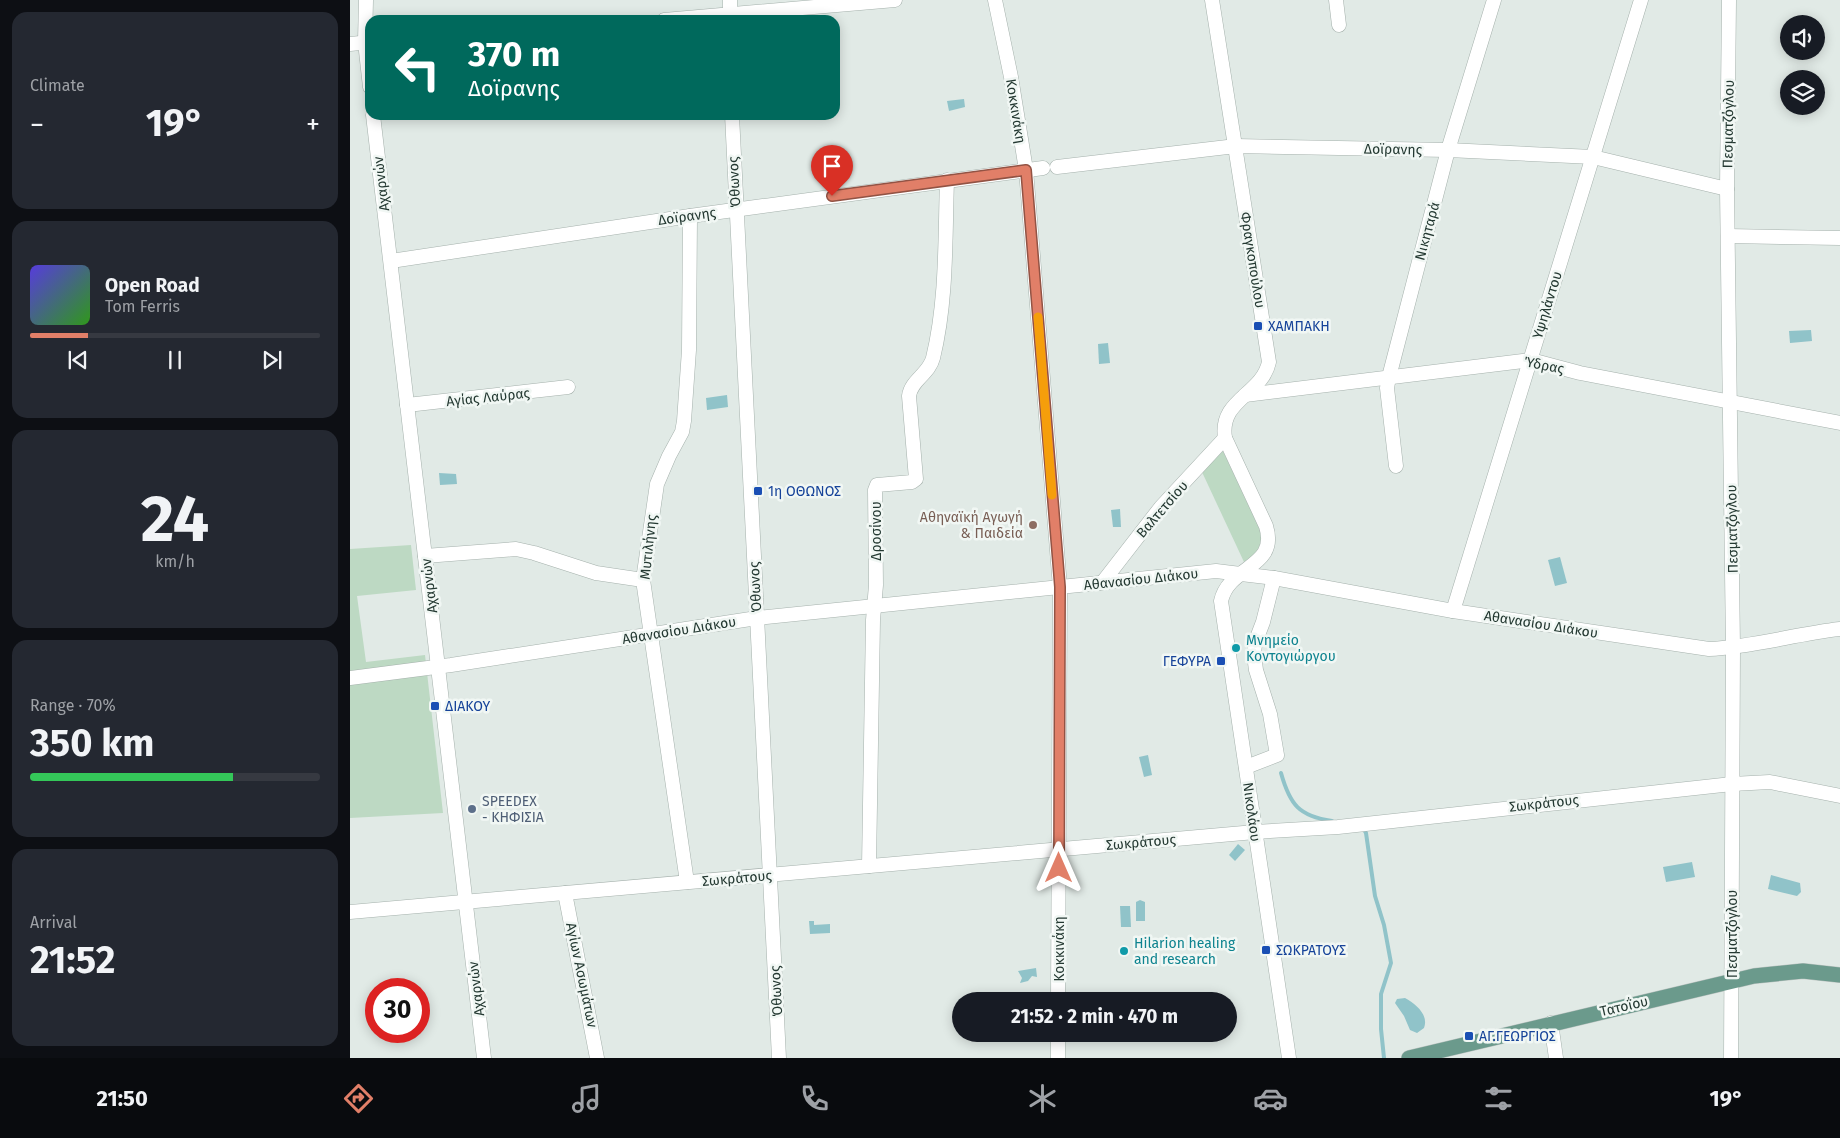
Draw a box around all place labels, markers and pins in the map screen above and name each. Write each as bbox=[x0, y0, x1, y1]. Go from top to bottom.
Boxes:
pin bbox=[811, 145, 853, 196]
place label: ΧΑΜΠΑΚΗ bbox=[1268, 318, 1330, 335]
marker: ΧΑΜΠΑΚΗ bbox=[1252, 320, 1264, 332]
place label: 1η ΟΘΩΝΟΣ bbox=[768, 483, 841, 500]
marker: 1η ΟΘΩΝΟΣ bbox=[752, 485, 764, 497]
place label: Αθηναϊκή Αγωγή & Παιδεία bbox=[920, 509, 1023, 542]
marker: Αθηναϊκή Αγωγή & Παιδεία bbox=[1027, 519, 1039, 531]
place label: Μνημείο Κοντογιώργου bbox=[1246, 632, 1336, 665]
marker: Μνημείο Κοντογιώργου bbox=[1230, 642, 1242, 654]
place label: ΓΕΦΥΡΑ bbox=[1163, 653, 1211, 670]
marker: ΓΕΦΥΡΑ bbox=[1215, 655, 1227, 667]
place label: ΔΙΑΚΟΥ bbox=[445, 698, 491, 715]
marker: ΔΙΑΚΟΥ bbox=[429, 700, 441, 712]
place label: SPEEDEX - ΚΗΦΙΣΙΑ bbox=[482, 793, 544, 826]
marker: SPEEDEX - ΚΗΦΙΣΙΑ bbox=[466, 803, 478, 815]
place label: Hilarion healing and research bbox=[1134, 935, 1236, 968]
place label: ΣΩΚΡΑΤΟΥΣ bbox=[1276, 942, 1346, 959]
marker: ΣΩΚΡΑΤΟΥΣ bbox=[1260, 944, 1272, 956]
marker: Hilarion healing and research bbox=[1118, 945, 1130, 957]
place label: ΑΓ.ΓΕΩΡΓΙΟΣ bbox=[1479, 1028, 1556, 1045]
marker: ΑΓ.ΓΕΩΡΓΙΟΣ bbox=[1463, 1030, 1475, 1042]

